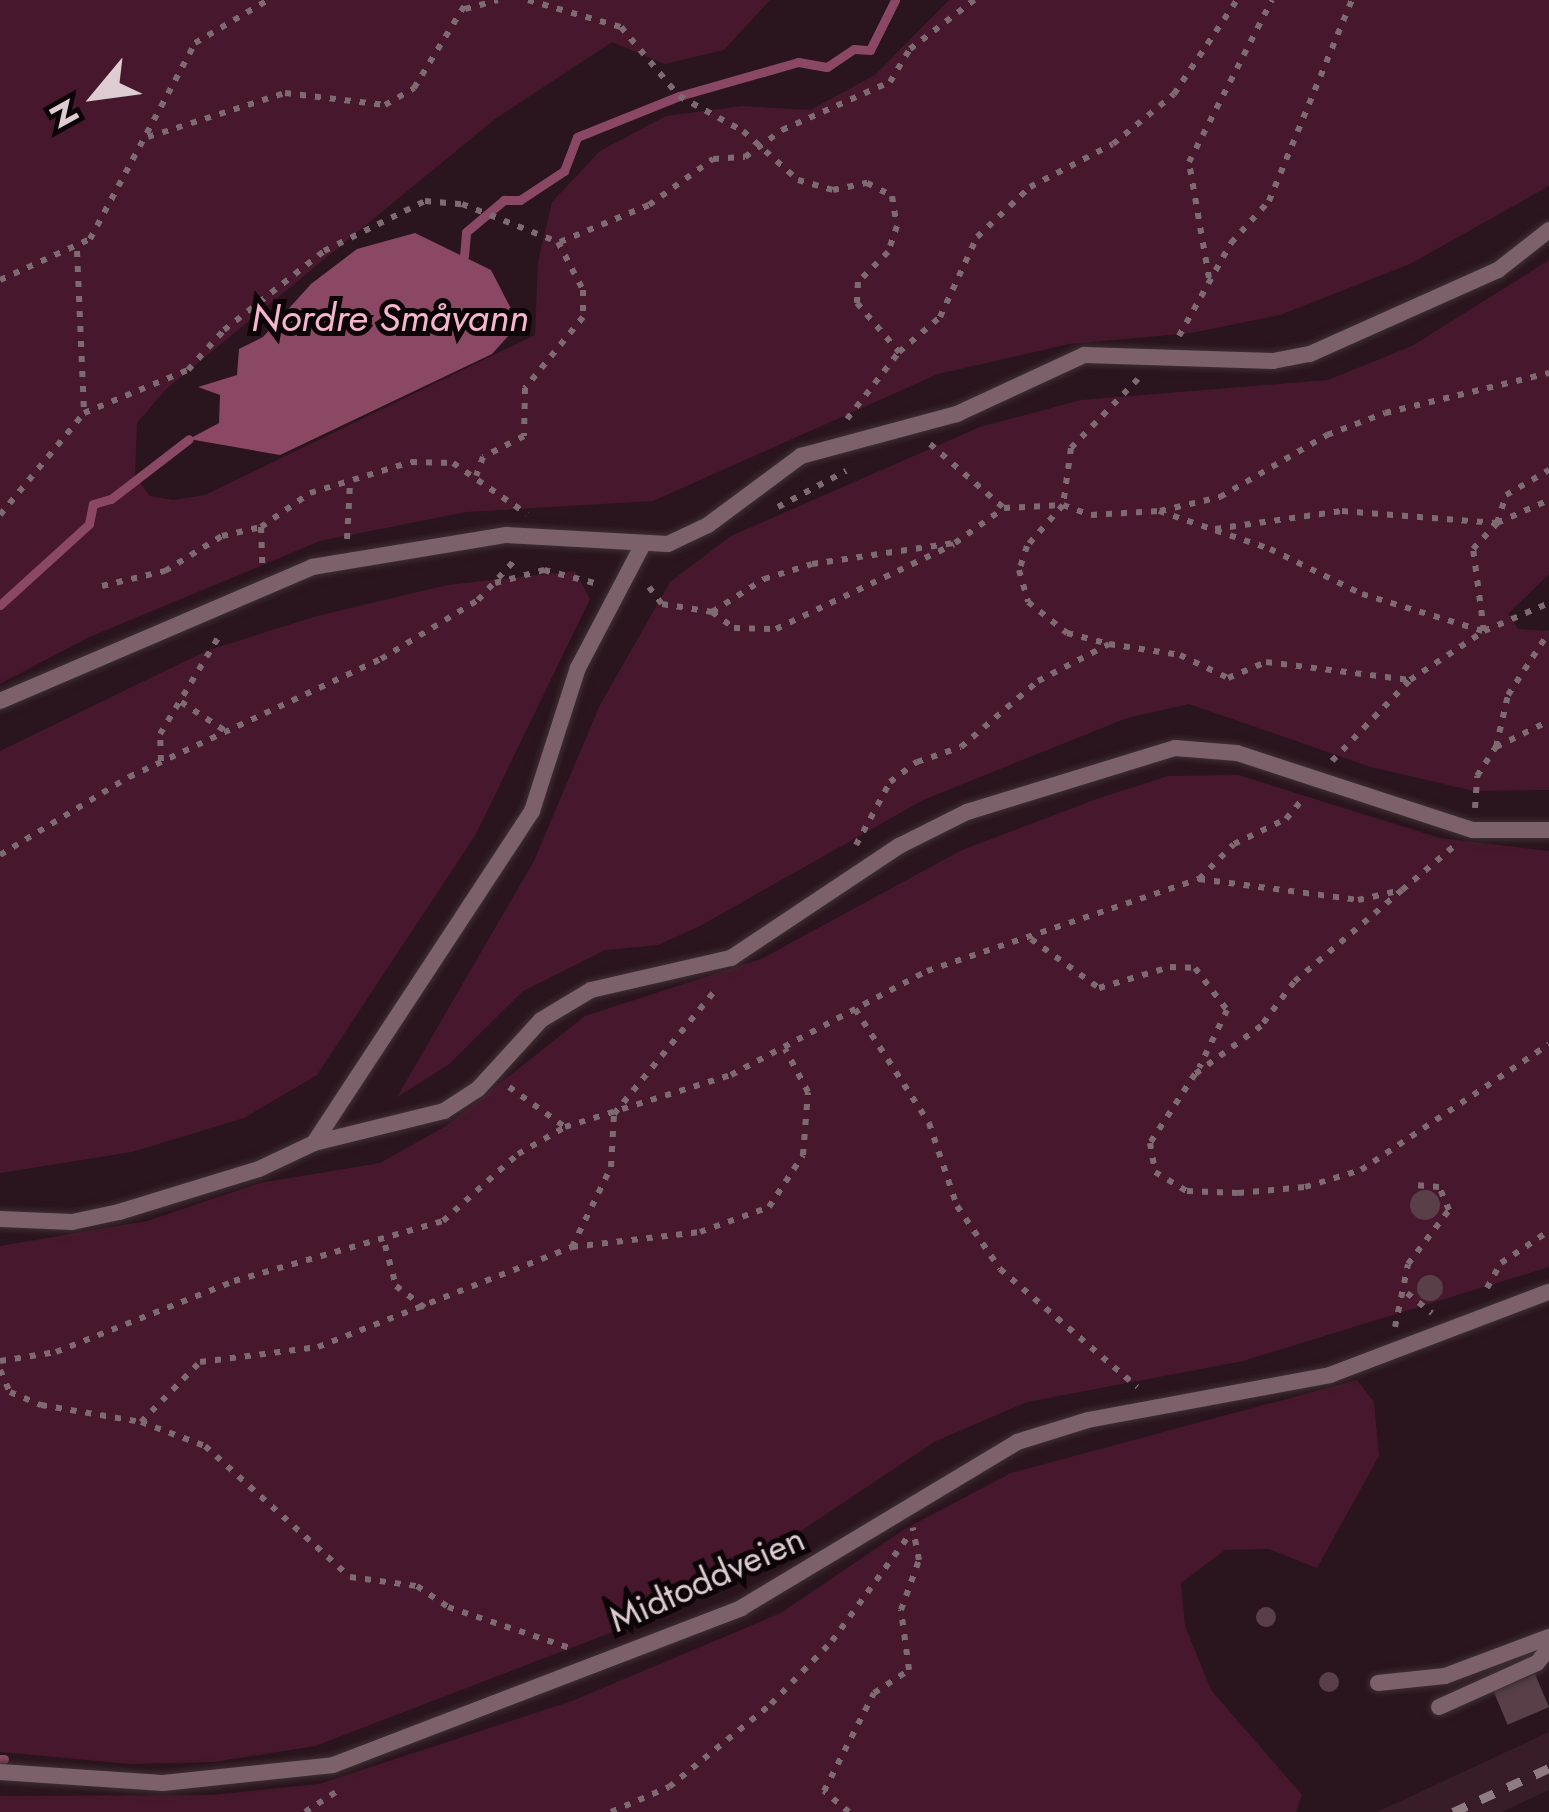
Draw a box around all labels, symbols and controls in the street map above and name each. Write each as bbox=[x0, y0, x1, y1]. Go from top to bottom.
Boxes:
north arrow bbox=[36, 36, 156, 156]
text: N bbox=[37, 91, 91, 137]
water label: Nordre Småvann bbox=[251, 295, 529, 341]
street label: Midtoddveien bbox=[603, 1517, 811, 1641]

